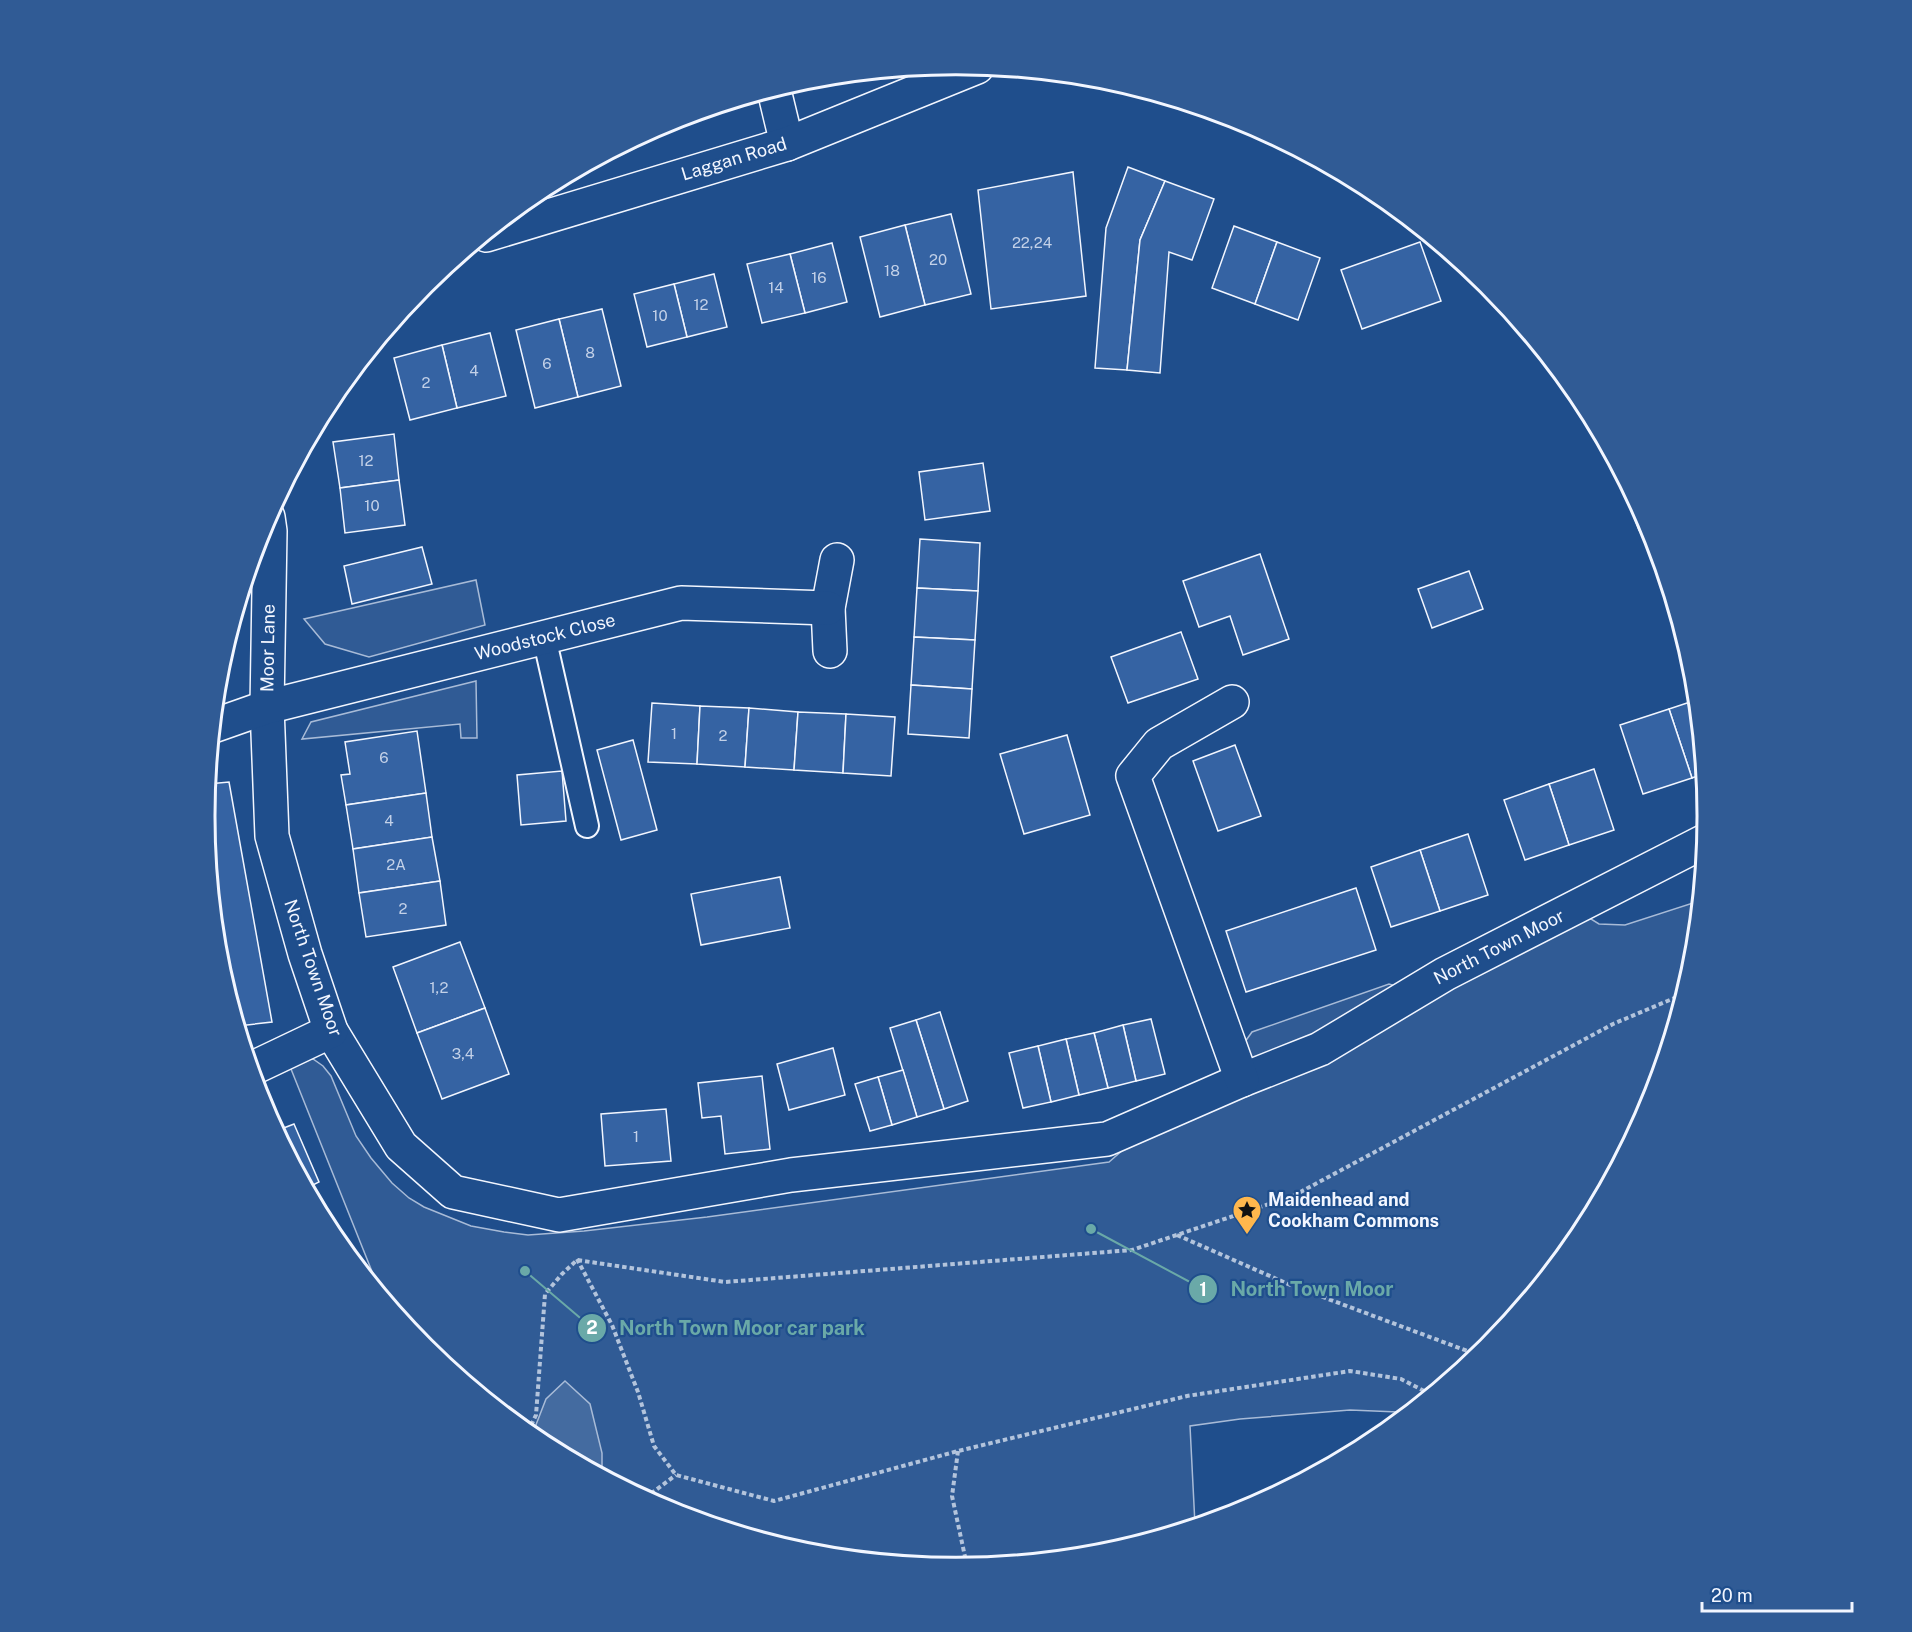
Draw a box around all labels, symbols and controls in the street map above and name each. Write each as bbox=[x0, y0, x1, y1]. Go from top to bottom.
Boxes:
street label: Laggan Road bbox=[679, 133, 789, 185]
house number: 22,24 bbox=[1012, 234, 1052, 251]
house number: 20 bbox=[929, 251, 947, 268]
house number: 18 bbox=[884, 262, 900, 279]
house number: 16 bbox=[811, 269, 827, 286]
house number: 14 bbox=[768, 279, 784, 296]
house number: 12 bbox=[693, 296, 709, 313]
house number: 10 bbox=[652, 307, 668, 324]
house number: 8 bbox=[585, 344, 595, 361]
house number: 6 bbox=[542, 355, 552, 372]
house number: 4 bbox=[469, 362, 479, 379]
house number: 2 bbox=[422, 374, 431, 391]
house number: 12 bbox=[358, 452, 374, 469]
house number: 10 bbox=[364, 497, 380, 514]
street label: Moor Lane bbox=[256, 604, 279, 692]
street label: Woodstock Close bbox=[472, 609, 617, 664]
house number: 1 bbox=[671, 725, 677, 742]
house number: 2 bbox=[719, 727, 728, 744]
house number: 6 bbox=[379, 749, 389, 766]
house number: 4 bbox=[384, 812, 394, 829]
house number: 2A bbox=[386, 856, 406, 873]
street label: North Town Moor bbox=[280, 897, 347, 1039]
house number: 2 bbox=[399, 900, 408, 917]
street label: North Town Moor bbox=[1430, 905, 1568, 989]
house number: 1,2 bbox=[430, 979, 449, 996]
house number: 3,4 bbox=[452, 1045, 474, 1062]
house number: 1 bbox=[633, 1128, 639, 1145]
place label: Maidenhead and Cookham Commons bbox=[1268, 1189, 1439, 1231]
place icon: Maidenhead and Cookham Commons bbox=[1231, 1194, 1263, 1236]
callout: North Town Moor bbox=[1188, 1270, 1405, 1308]
text: North Town Moor bbox=[1230, 1277, 1394, 1301]
text: 1 bbox=[1199, 1279, 1207, 1300]
callout: North Town Moor car park bbox=[577, 1309, 877, 1347]
text: North Town Moor car park bbox=[619, 1316, 865, 1340]
text: 2 bbox=[586, 1317, 598, 1338]
scale bar bbox=[1702, 1575, 1852, 1613]
text: 20 m bbox=[1711, 1585, 1753, 1606]

